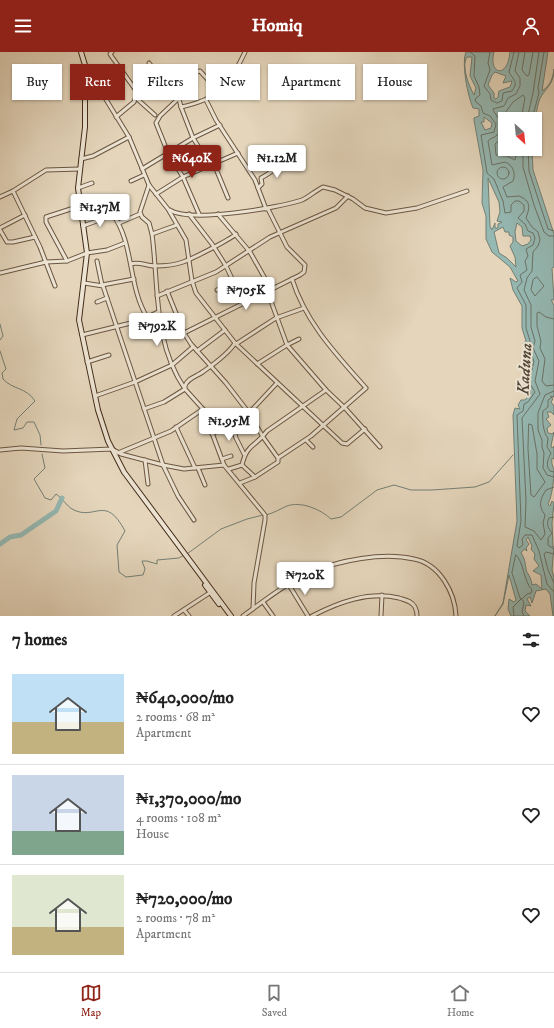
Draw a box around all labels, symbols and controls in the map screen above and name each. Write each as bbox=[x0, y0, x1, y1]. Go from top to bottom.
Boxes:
icon: menu bbox=[12, 15, 34, 37]
text: Homiq bbox=[252, 15, 302, 37]
icon: person bbox=[520, 15, 542, 37]
chip: Buy bbox=[12, 64, 62, 100]
chip: Rent bbox=[70, 64, 125, 100]
chip: Filters bbox=[133, 64, 198, 100]
chip: New bbox=[206, 64, 260, 100]
chip: Apartment bbox=[268, 64, 355, 100]
chip: House bbox=[363, 64, 427, 100]
north arrow bbox=[498, 112, 542, 156]
map controls bbox=[498, 112, 542, 156]
pin: ₦640K bbox=[164, 145, 220, 179]
pin: ₦1.12M bbox=[244, 145, 310, 179]
text: ₦640K bbox=[172, 150, 212, 166]
text: ₦1.12M bbox=[257, 150, 297, 166]
pin: ₦1.37M bbox=[67, 194, 133, 228]
text: ₦1.37M bbox=[80, 199, 120, 215]
pin: ₦705K bbox=[218, 277, 274, 311]
text: ₦705K bbox=[227, 282, 265, 298]
pin: ₦792K bbox=[129, 313, 185, 347]
text: ₦792K bbox=[138, 318, 176, 334]
water label: Kaduna bbox=[512, 342, 538, 397]
pin: ₦1.95M bbox=[196, 408, 262, 442]
text: ₦1.95M bbox=[208, 413, 250, 429]
pin: ₦720K bbox=[277, 562, 333, 596]
text: ₦720K bbox=[286, 567, 324, 583]
text: 7 homes bbox=[12, 629, 67, 651]
icon: filters bbox=[520, 629, 542, 651]
text: ₦640,000/mo bbox=[136, 687, 234, 709]
icon: home bbox=[44, 690, 92, 738]
icon: heart bbox=[520, 703, 542, 725]
text: 2 rooms · 68 m² bbox=[136, 709, 215, 725]
text: Apartment bbox=[136, 725, 191, 741]
text: ₦1,370,000/mo bbox=[136, 788, 241, 810]
icon: home bbox=[44, 791, 92, 839]
icon: heart bbox=[520, 804, 542, 826]
text: 4 rooms · 108 m² bbox=[136, 810, 221, 826]
text: House bbox=[136, 826, 169, 842]
text: ₦720,000/mo bbox=[136, 888, 232, 910]
icon: home bbox=[44, 891, 92, 939]
icon: heart bbox=[520, 904, 542, 926]
text: 2 rooms · 78 m² bbox=[136, 910, 215, 926]
text: Apartment bbox=[136, 926, 191, 942]
tab: Map bbox=[80, 982, 102, 1020]
tab: Saved bbox=[262, 982, 287, 1020]
tab: Home bbox=[447, 982, 474, 1020]

